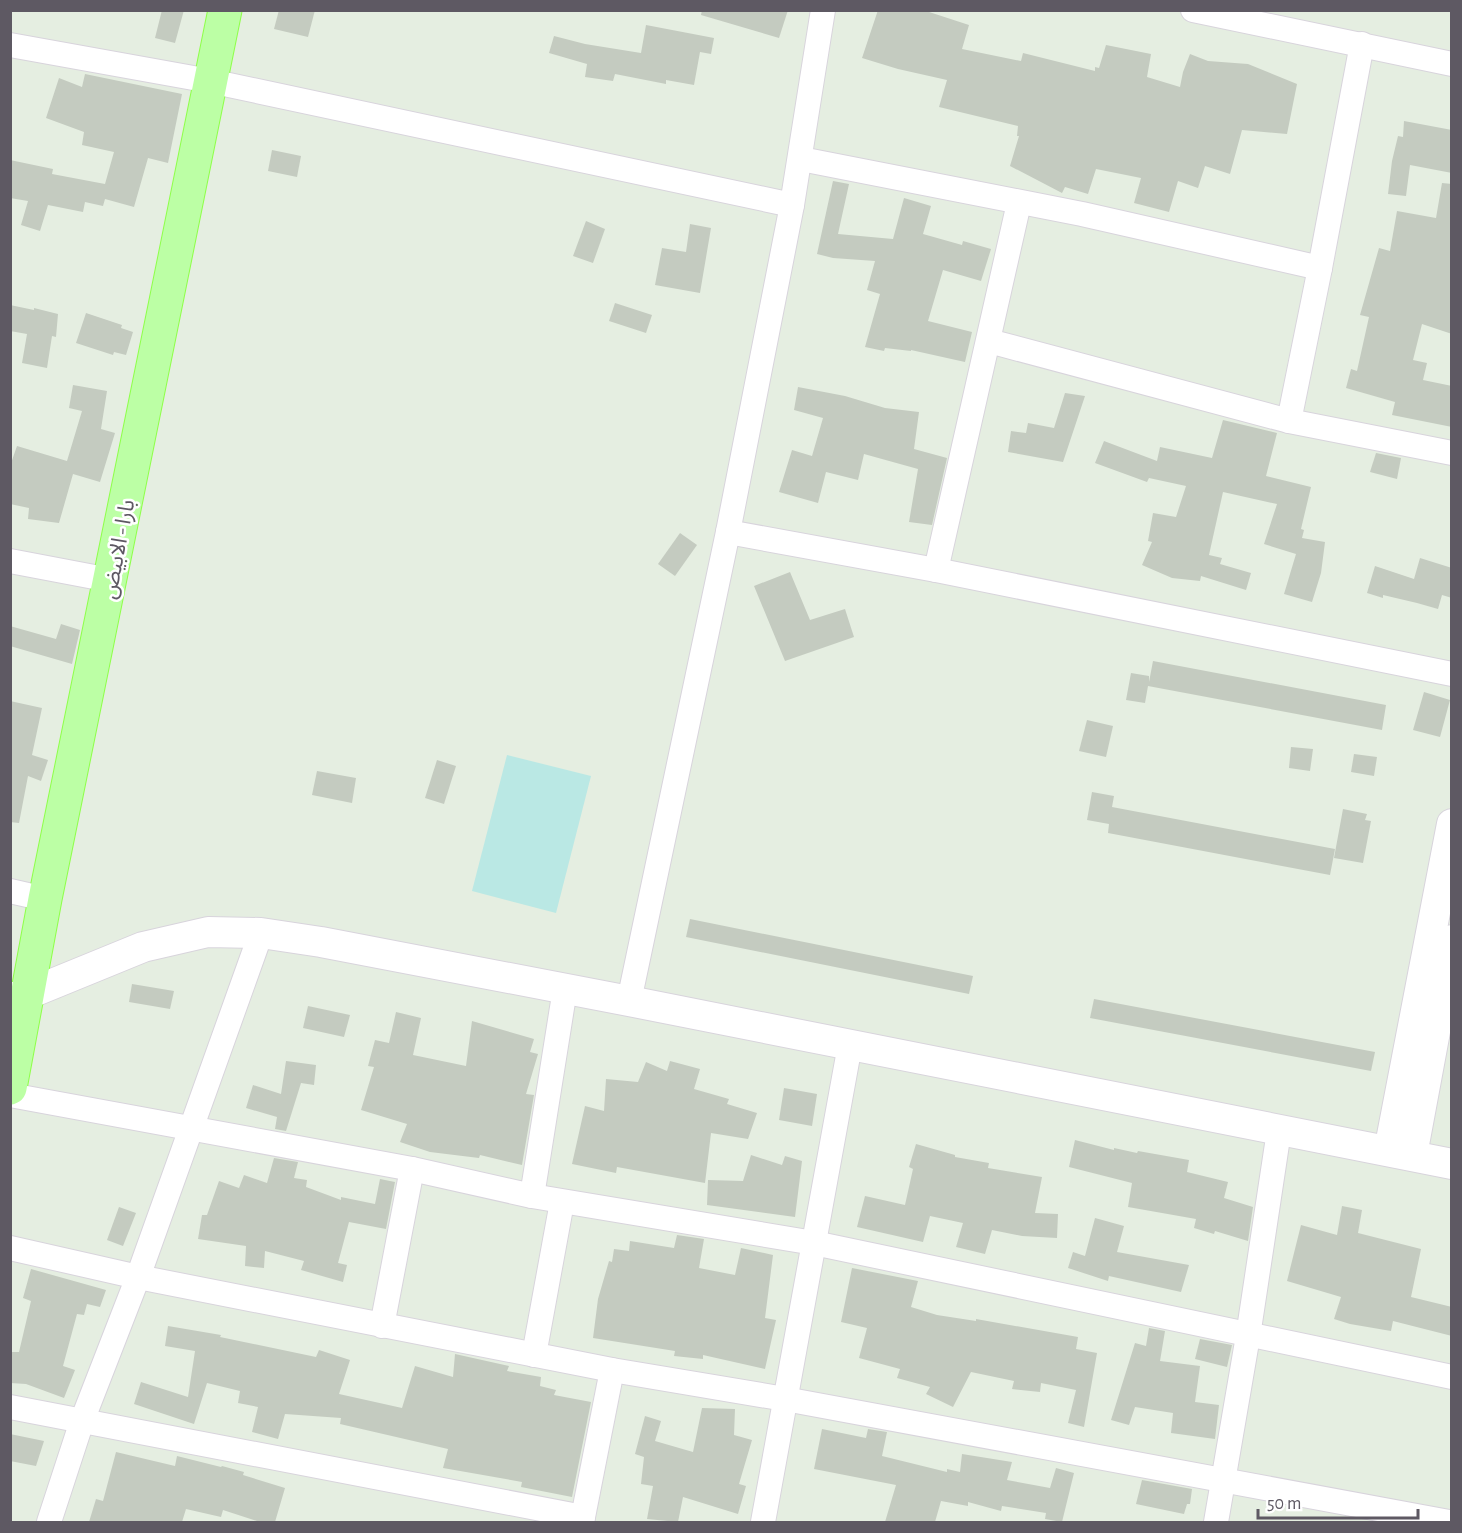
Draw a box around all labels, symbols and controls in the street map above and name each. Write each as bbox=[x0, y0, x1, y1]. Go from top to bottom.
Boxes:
street label: بارا - الابيض bbox=[98, 498, 140, 601]
scale bar bbox=[1258, 1482, 1418, 1520]
text: 50 m bbox=[1267, 1495, 1301, 1513]

